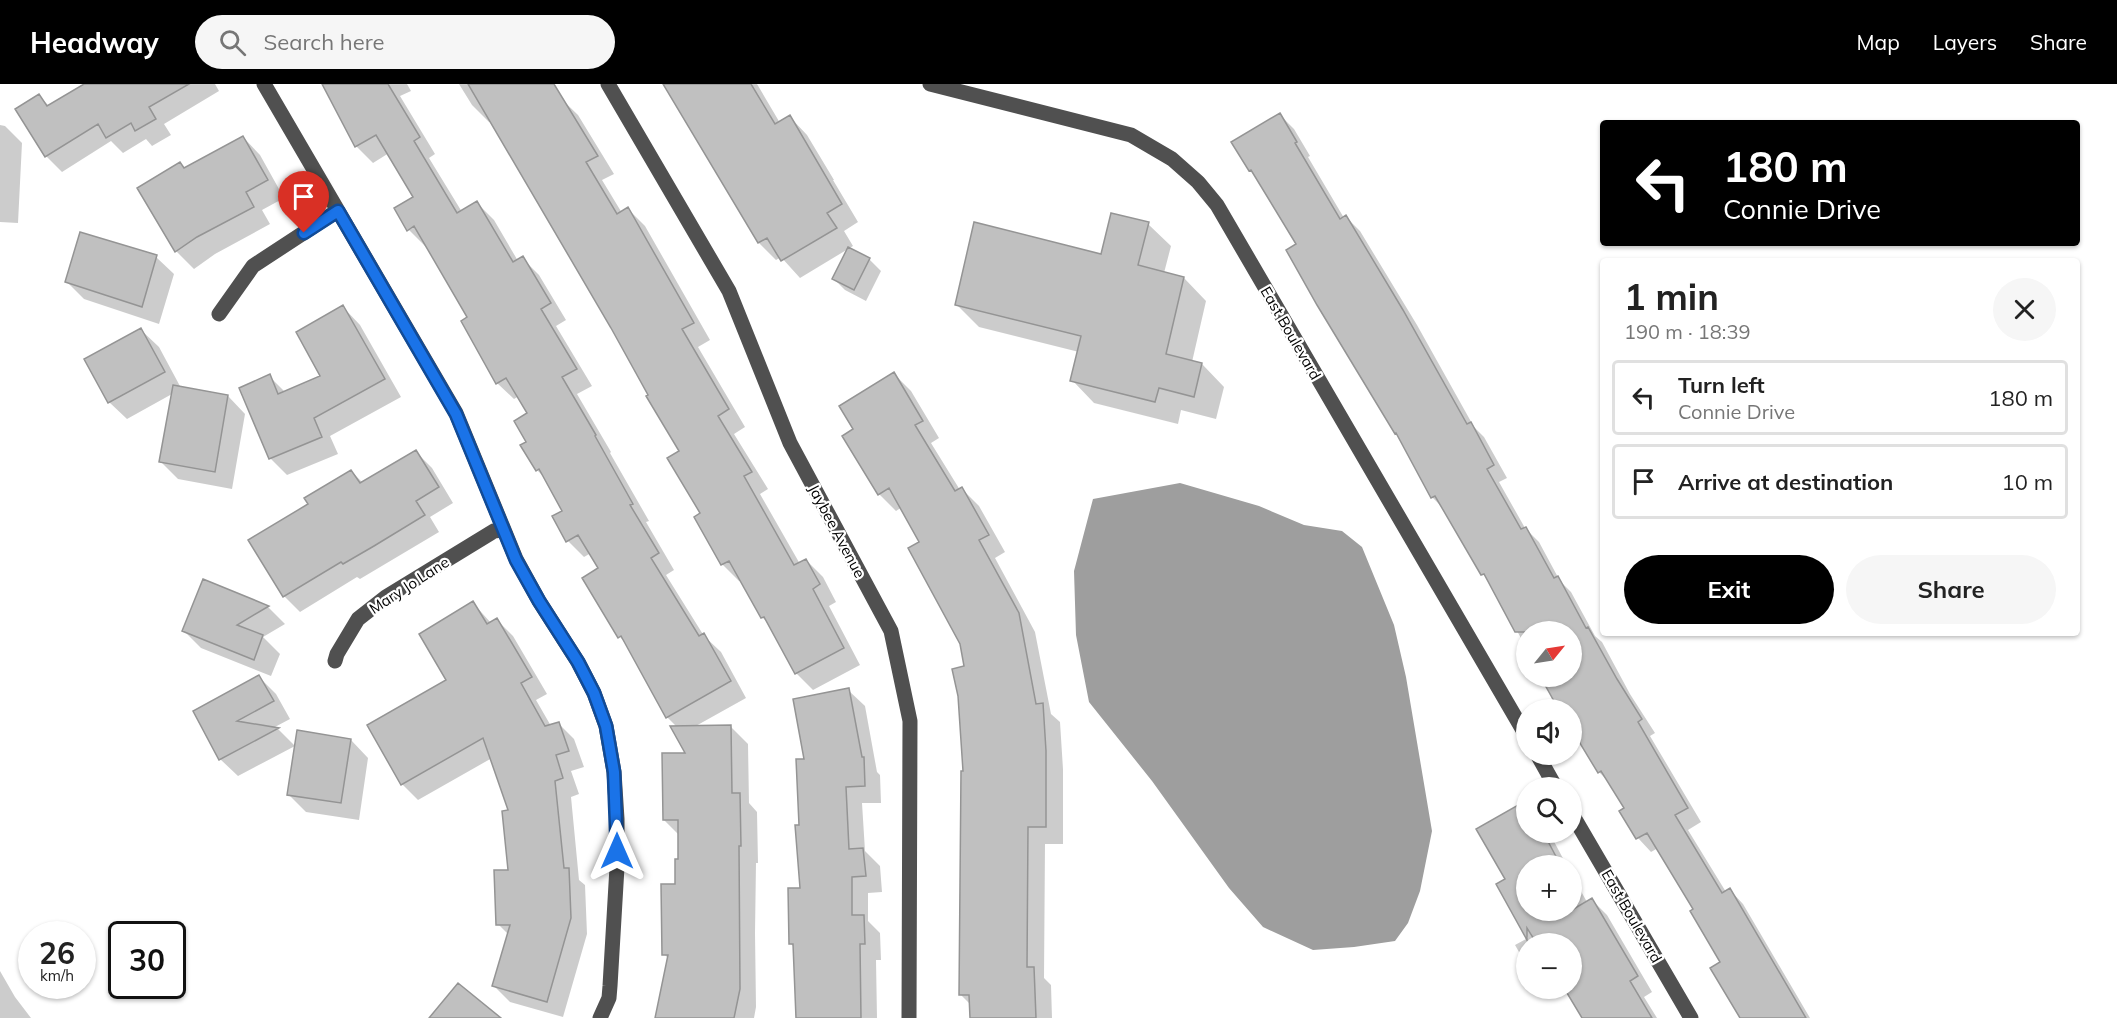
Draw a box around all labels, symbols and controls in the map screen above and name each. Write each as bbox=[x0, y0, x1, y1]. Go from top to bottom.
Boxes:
search box bbox=[195, 15, 615, 69]
text: Headway bbox=[30, 25, 159, 60]
icon: search bbox=[216, 26, 249, 59]
text: Search here bbox=[264, 28, 385, 56]
text: Map bbox=[1857, 29, 1900, 55]
text: Layers bbox=[1933, 29, 1997, 55]
text: Share bbox=[2030, 29, 2087, 55]
text: 180 m bbox=[1723, 140, 1848, 193]
icon: left bbox=[1624, 144, 1702, 222]
pin bbox=[278, 171, 329, 233]
icon: arrive bbox=[287, 180, 320, 213]
text: Connie Drive bbox=[1723, 192, 1881, 226]
text: 1 min bbox=[1624, 274, 1719, 319]
button: close bbox=[1993, 278, 2056, 341]
street label: East Boulevard bbox=[1257, 283, 1325, 383]
text: 190 m · 18:39 bbox=[1624, 319, 1750, 344]
text: Turn left bbox=[1678, 371, 1765, 399]
icon: left bbox=[1627, 381, 1660, 414]
text: 180 m bbox=[1988, 384, 2053, 412]
text: Connie Drive bbox=[1678, 399, 1795, 424]
icon: arrive bbox=[1627, 465, 1660, 498]
text: Arrive at destination bbox=[1678, 468, 1893, 496]
text: 10 m bbox=[2002, 468, 2053, 496]
street label: Jaybee Avenue bbox=[804, 481, 870, 581]
street label: Mary Jo Lane bbox=[366, 552, 452, 618]
button: Exit bbox=[1624, 555, 1834, 624]
button: Share bbox=[1846, 555, 2056, 624]
north arrow bbox=[1516, 621, 1582, 687]
map controls bbox=[1516, 621, 1582, 999]
button: sound bbox=[1516, 699, 1582, 765]
button: search bbox=[1516, 777, 1582, 843]
position arrow bbox=[585, 819, 649, 883]
button: + bbox=[1516, 855, 1582, 921]
street label: East Boulevard bbox=[1598, 866, 1666, 966]
speed limit sign: 30 bbox=[108, 921, 186, 999]
button: − bbox=[1516, 933, 1582, 999]
text: 26 bbox=[39, 934, 75, 972]
text: km/h bbox=[40, 966, 74, 985]

